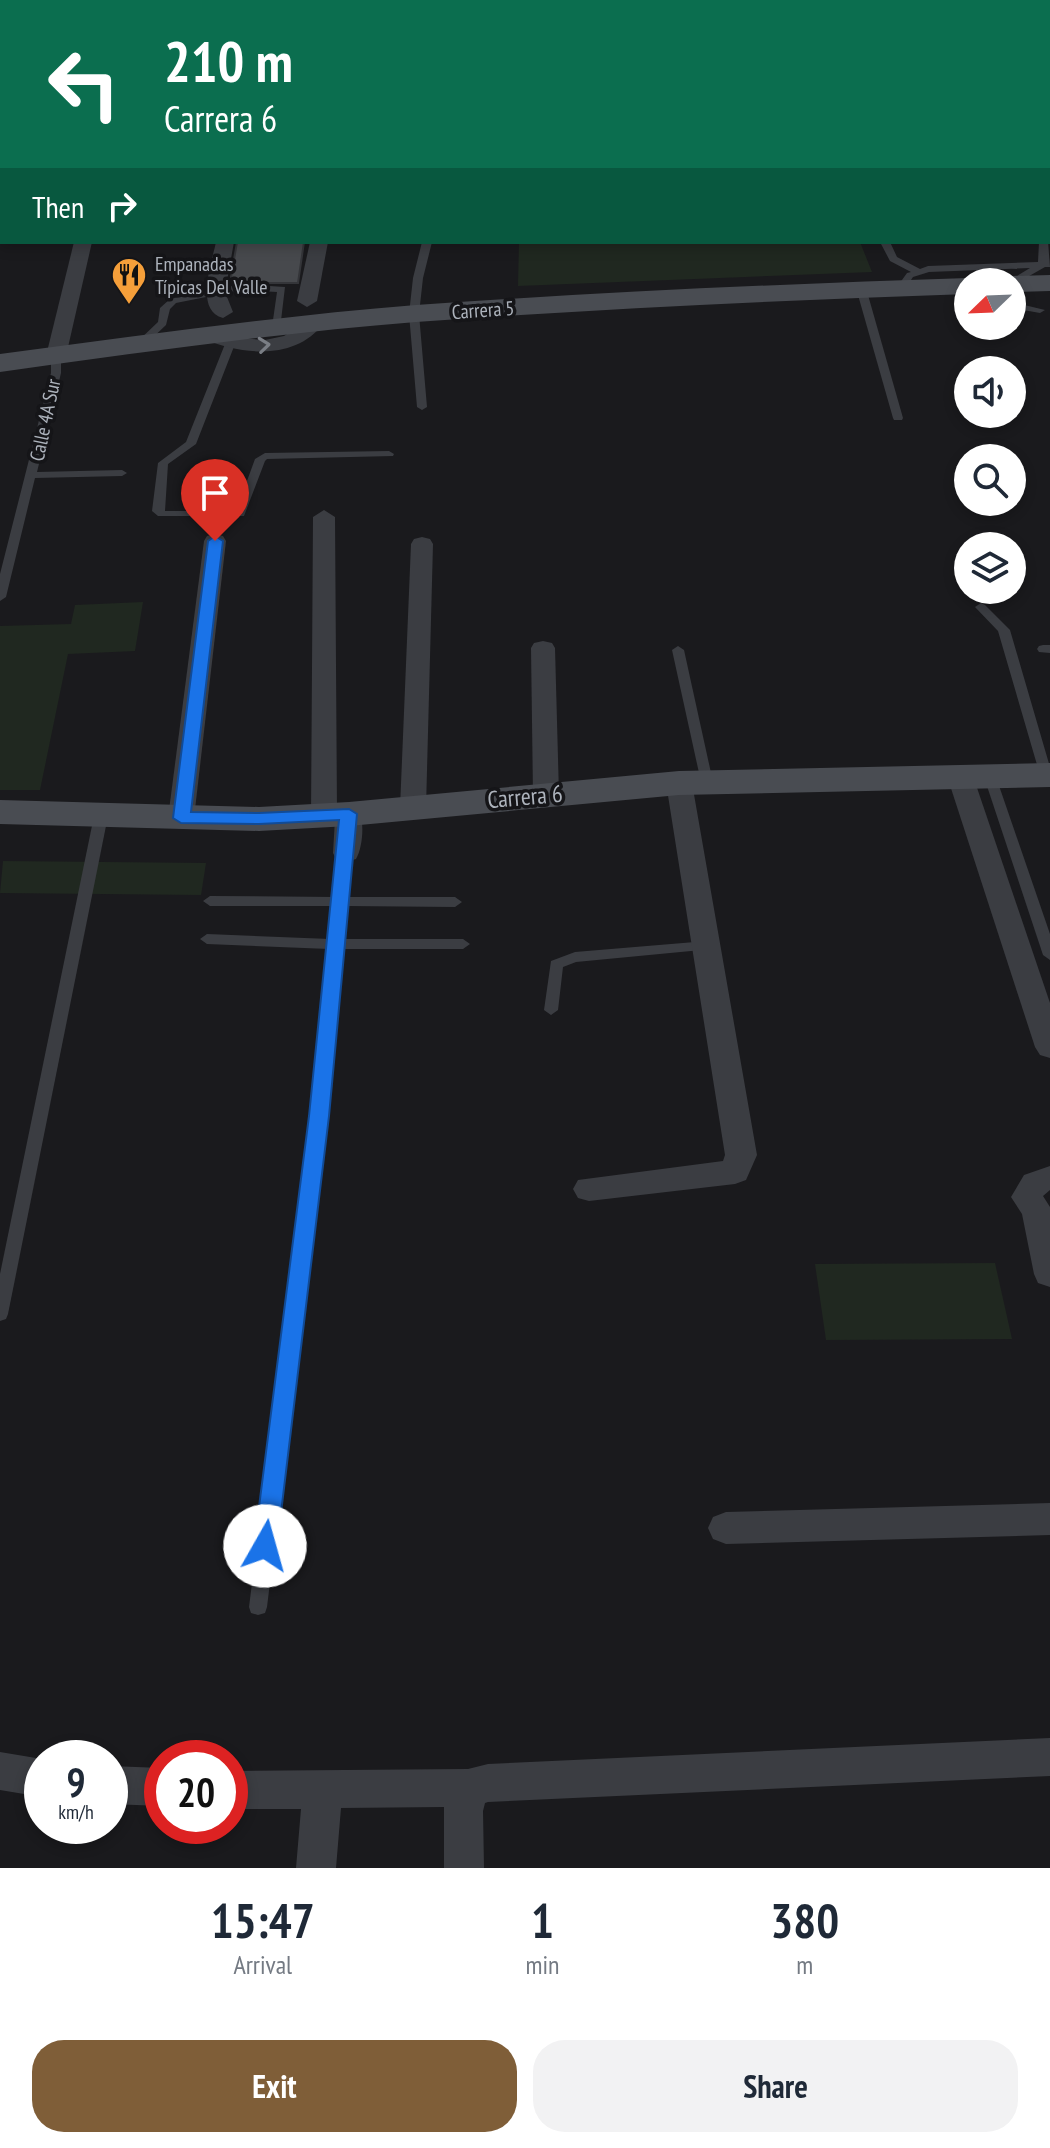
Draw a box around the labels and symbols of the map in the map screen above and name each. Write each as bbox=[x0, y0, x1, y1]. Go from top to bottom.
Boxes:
place label: Empanadas Típicas Del Valle bbox=[155, 251, 268, 300]
restaurant icon: Empanadas Típicas Del Valle bbox=[110, 256, 148, 306]
north arrow bbox=[954, 268, 1026, 340]
street label: Carrera 5 bbox=[451, 295, 515, 325]
one-way arrow bbox=[258, 337, 271, 354]
street label: Calle 4A Sur bbox=[24, 376, 67, 464]
pin bbox=[181, 459, 249, 541]
street label: Carrera 6 bbox=[486, 778, 564, 815]
position arrow bbox=[223, 1504, 307, 1588]
speed limit sign: 20 bbox=[144, 1740, 248, 1844]

